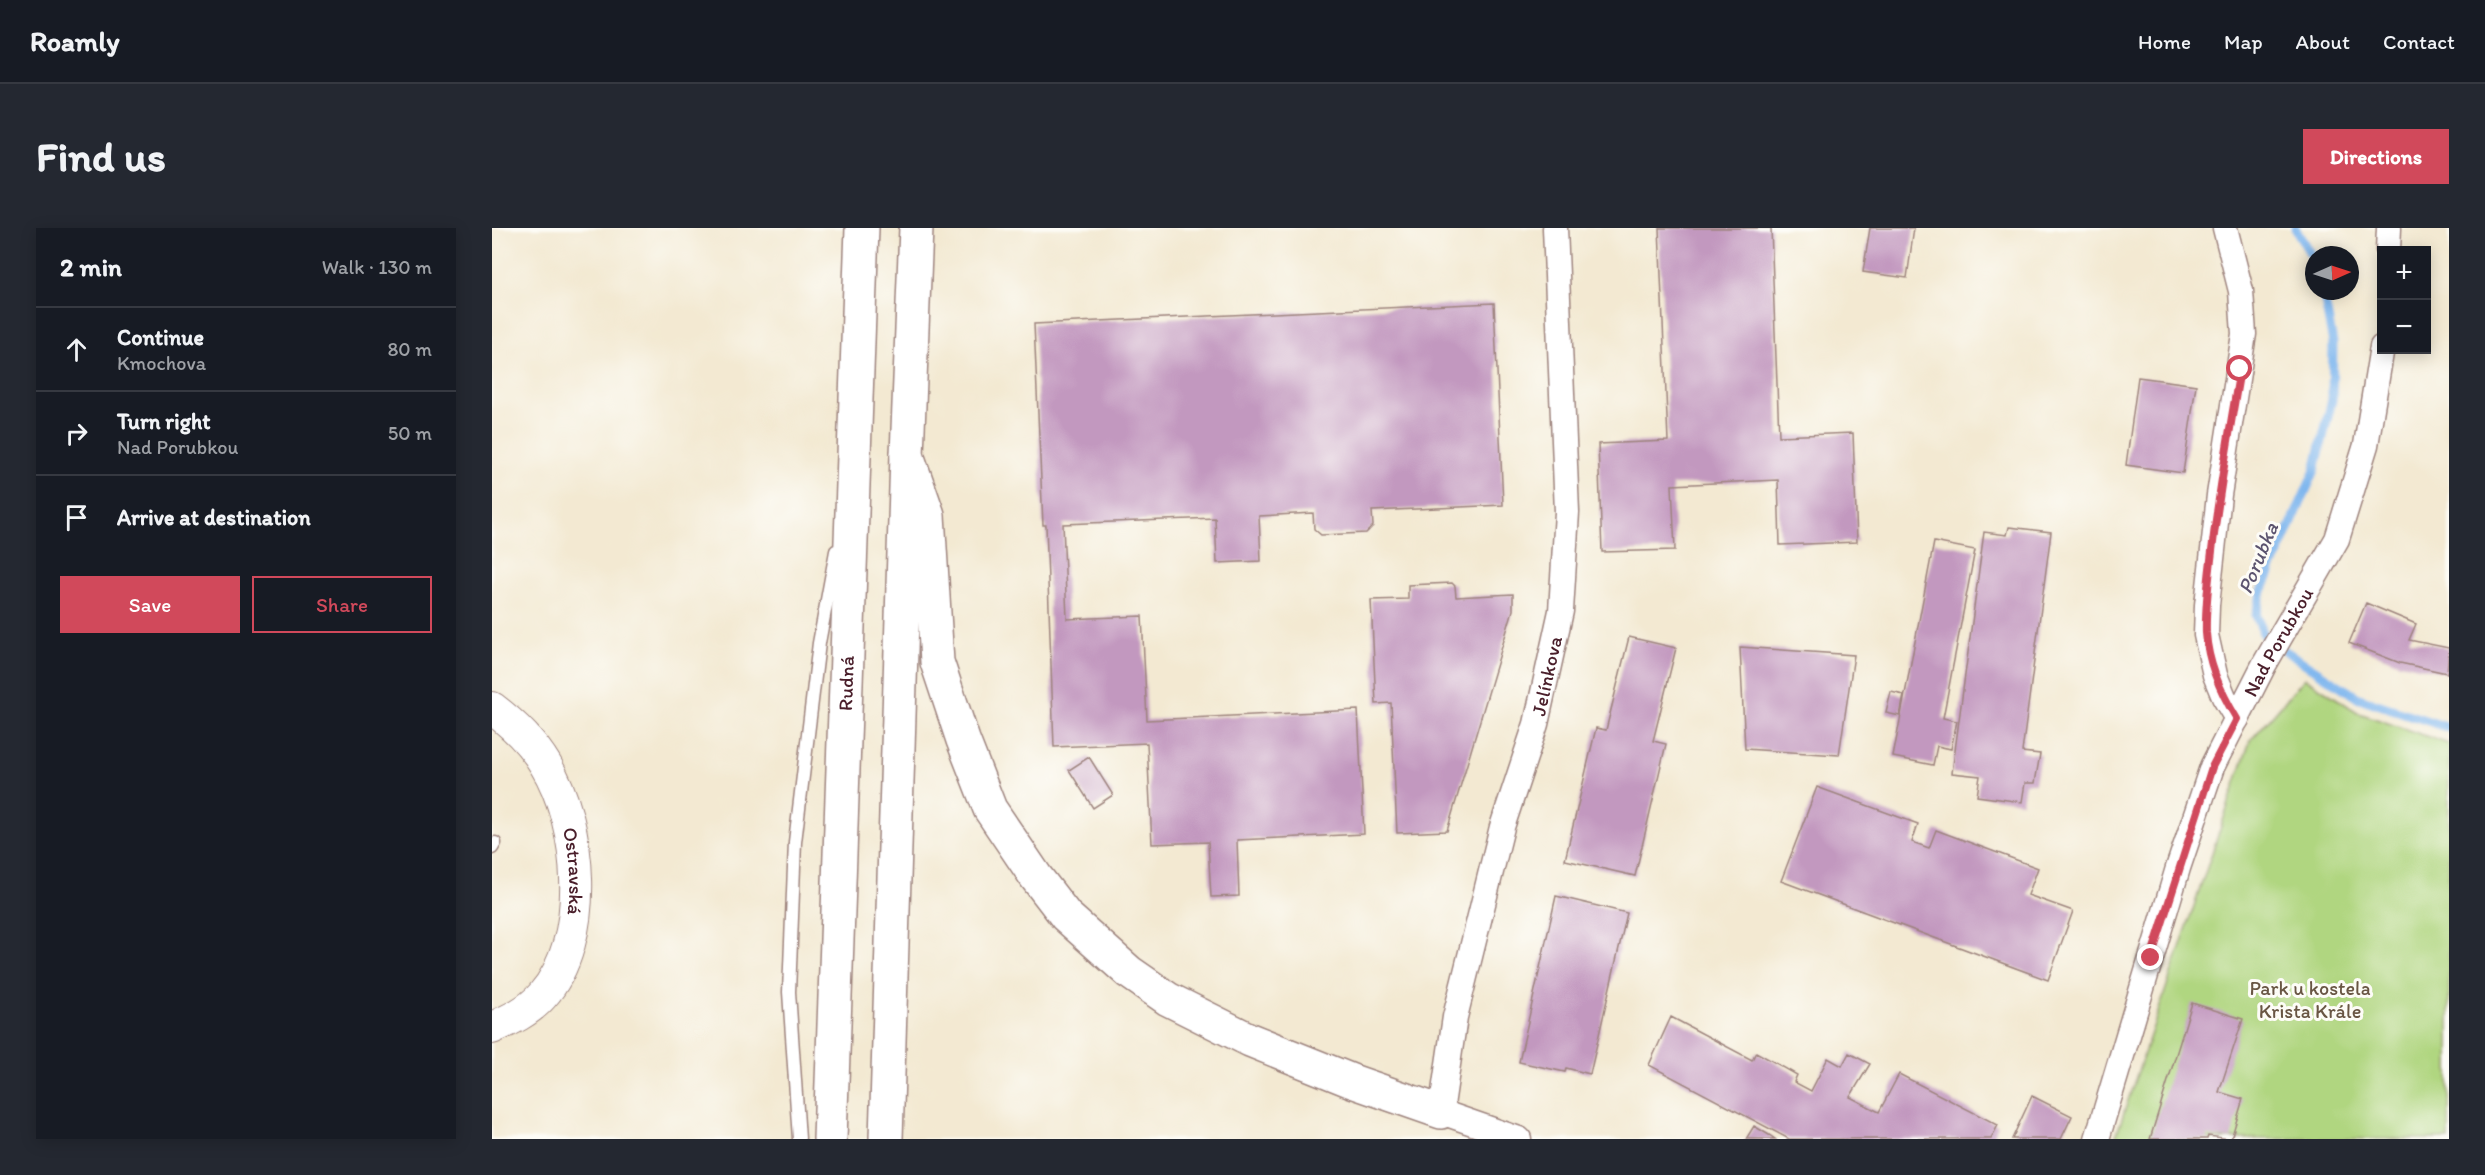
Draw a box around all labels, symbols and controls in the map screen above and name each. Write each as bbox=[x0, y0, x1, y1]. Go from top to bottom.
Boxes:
text: Roamly bbox=[30, 24, 120, 58]
text: Home bbox=[2138, 29, 2191, 54]
text: Map bbox=[2224, 29, 2263, 54]
text: About bbox=[2296, 29, 2350, 54]
text: Contact bbox=[2383, 29, 2455, 54]
button: Directions bbox=[2303, 129, 2449, 184]
text: Find us bbox=[36, 131, 166, 182]
north arrow bbox=[2305, 246, 2359, 300]
map controls bbox=[2377, 246, 2431, 354]
button: + bbox=[2377, 246, 2431, 300]
text: 2 min bbox=[60, 251, 122, 283]
text: Walk · 130 m bbox=[322, 255, 432, 279]
button: − bbox=[2377, 300, 2431, 354]
text: Continue bbox=[117, 324, 204, 351]
icon: ahead bbox=[60, 333, 93, 366]
text: 80 m bbox=[387, 337, 432, 361]
text: Kmochova bbox=[117, 351, 206, 375]
route start bbox=[2226, 355, 2252, 381]
text: Turn right bbox=[117, 408, 211, 435]
icon: right bbox=[60, 417, 93, 450]
text: 50 m bbox=[388, 421, 432, 445]
text: Nad Porubkou bbox=[117, 435, 238, 459]
icon: arrive bbox=[60, 501, 93, 534]
text: Arrive at destination bbox=[117, 504, 311, 531]
water label: Porubka bbox=[2232, 518, 2283, 597]
button: Save bbox=[60, 576, 240, 633]
button: Share bbox=[252, 576, 432, 633]
street label: Nad Porubkou bbox=[2238, 583, 2318, 700]
street label: Jelínkova bbox=[1526, 633, 1567, 718]
street label: Rudná bbox=[833, 655, 859, 711]
street label: Ostravská bbox=[558, 825, 588, 917]
route end bbox=[2137, 944, 2163, 970]
park label: Park u kostela Krista Krále bbox=[2249, 976, 2371, 1023]

